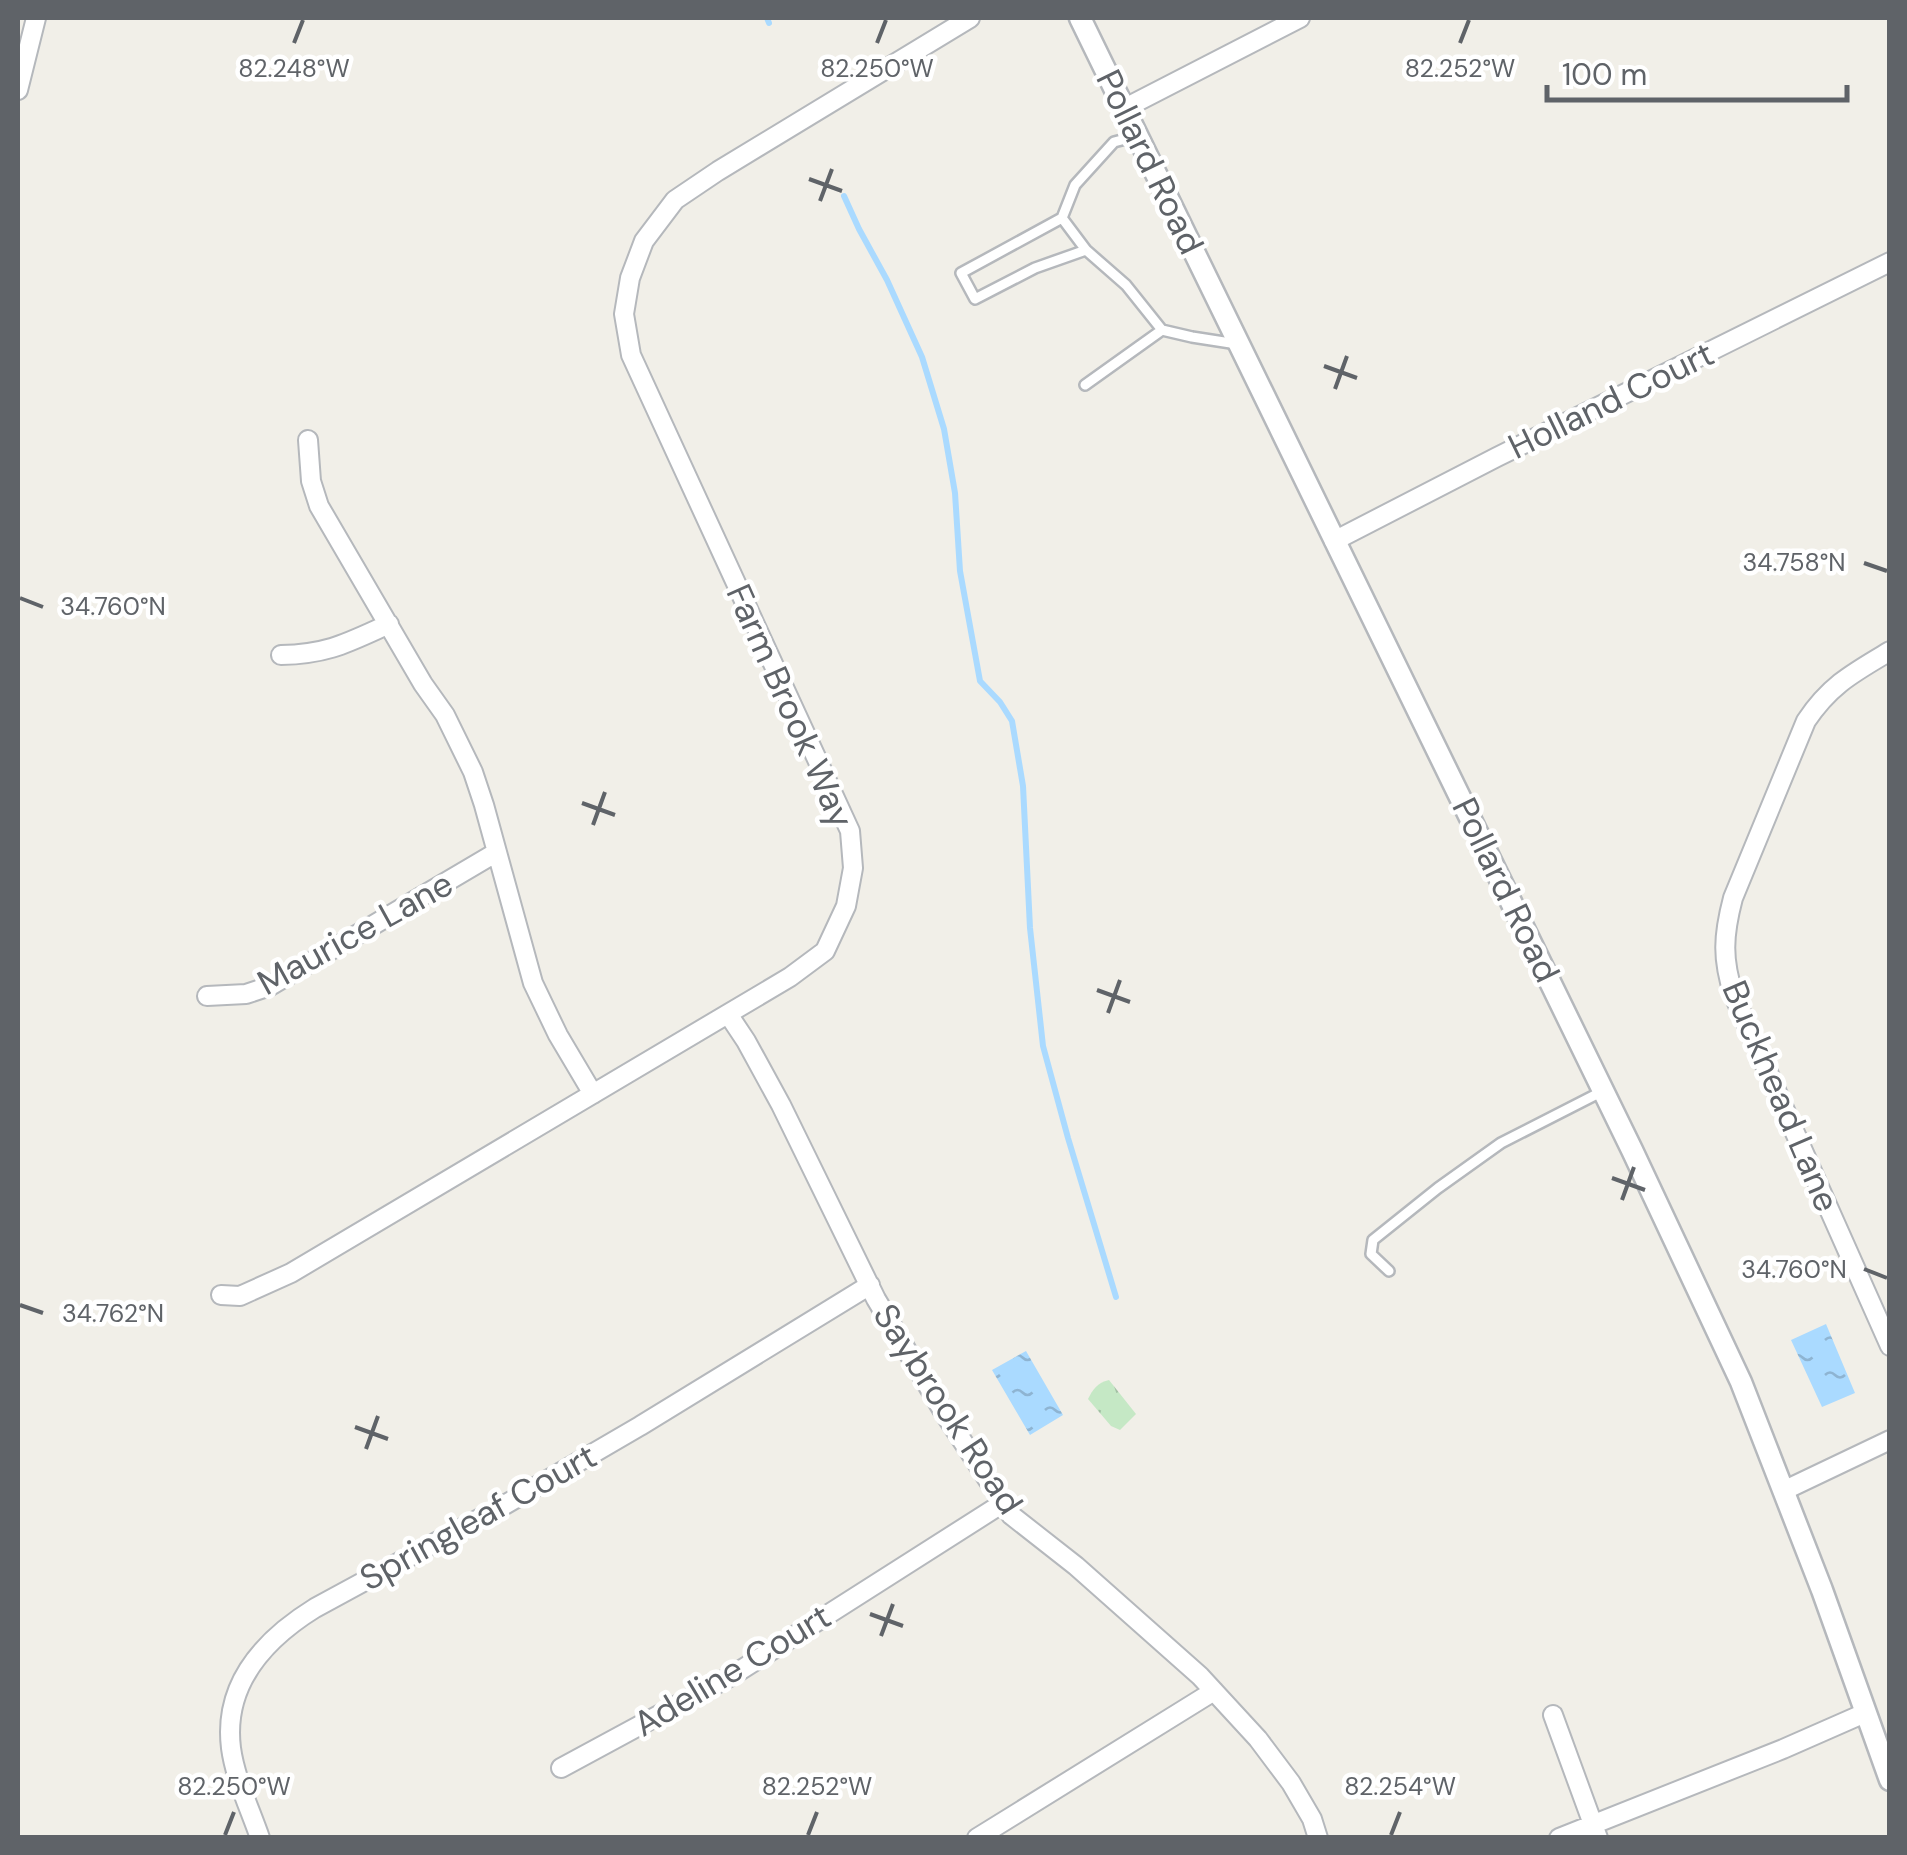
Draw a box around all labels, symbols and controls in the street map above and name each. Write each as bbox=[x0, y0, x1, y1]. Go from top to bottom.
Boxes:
scale bar bbox=[1547, 40, 1847, 102]
text: 82.248°W bbox=[238, 52, 350, 85]
text: 82.250°W bbox=[820, 52, 934, 85]
text: 82.252°W bbox=[1405, 52, 1515, 85]
text: 100 m bbox=[1562, 55, 1647, 94]
street label: Pollard Road bbox=[1086, 62, 1214, 262]
street label: Holland Court bbox=[1501, 330, 1721, 470]
text: 34.758°N bbox=[1742, 546, 1846, 579]
street label: Farm Brook Way bbox=[716, 577, 864, 835]
text: 34.760°N bbox=[60, 590, 166, 623]
street label: Pollard Road bbox=[1442, 790, 1570, 990]
street label: Maurice Lane bbox=[249, 860, 461, 1006]
street label: Buckhead Lane bbox=[1712, 974, 1850, 1218]
text: 34.760°N bbox=[1741, 1253, 1847, 1286]
street label: Saybrook Road bbox=[863, 1295, 1033, 1523]
text: 34.762°N bbox=[62, 1297, 164, 1330]
street label: Springleaf Court bbox=[352, 1433, 604, 1601]
street label: Adeline Court bbox=[625, 1593, 839, 1747]
text: 82.250°W bbox=[177, 1770, 291, 1803]
text: 82.252°W bbox=[762, 1770, 872, 1803]
text: 82.254°W bbox=[1344, 1770, 1456, 1803]

